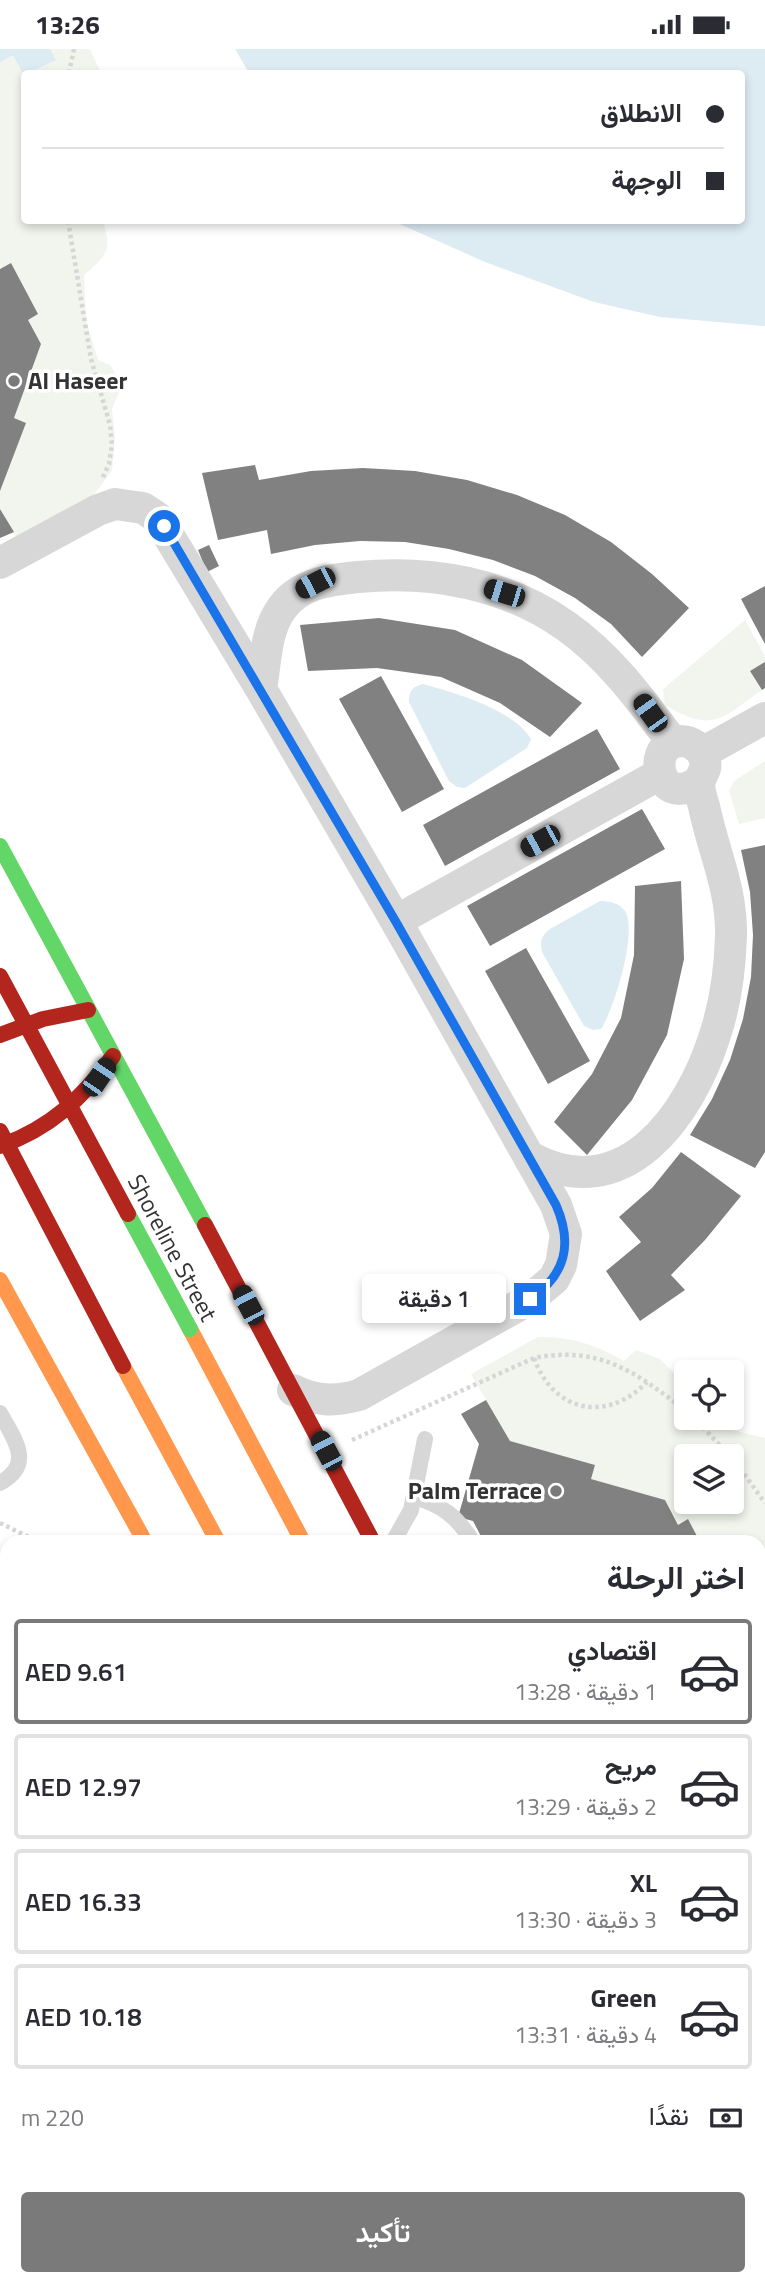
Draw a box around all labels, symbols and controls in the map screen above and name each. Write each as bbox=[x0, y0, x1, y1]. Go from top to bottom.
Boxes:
text: 13:26 bbox=[35, 5, 100, 44]
text: الانطلاق bbox=[600, 93, 682, 132]
text: الوجهة bbox=[611, 160, 682, 199]
place label: Al Haseer bbox=[28, 362, 128, 398]
marker: Al Haseer bbox=[6, 373, 22, 389]
route start bbox=[148, 510, 180, 542]
car bbox=[292, 564, 339, 602]
car bbox=[481, 577, 528, 609]
car bbox=[630, 690, 671, 736]
car bbox=[517, 822, 564, 860]
car bbox=[79, 1054, 120, 1100]
street label: Shoreline Street bbox=[119, 1168, 227, 1328]
callout: 1 دقيقة bbox=[362, 1275, 505, 1323]
text: 1 دقيقة bbox=[398, 1281, 470, 1316]
car bbox=[229, 1282, 268, 1328]
route end bbox=[514, 1283, 546, 1315]
map controls bbox=[674, 1360, 744, 1514]
button: locate bbox=[674, 1360, 744, 1430]
car bbox=[307, 1428, 346, 1474]
button: layers bbox=[674, 1444, 744, 1514]
place label: Palm Terrace bbox=[408, 1472, 542, 1508]
marker: Palm Terrace bbox=[548, 1483, 564, 1499]
text: اختر الرحلة bbox=[607, 1553, 745, 1601]
text: اقتصادي bbox=[568, 1631, 657, 1670]
icon: car bbox=[678, 1640, 741, 1703]
text: AED 9.61 bbox=[25, 1652, 127, 1691]
text: 1 دقيقة · 13:28 bbox=[514, 1674, 657, 1709]
text: مريح bbox=[605, 1746, 657, 1785]
icon: car bbox=[678, 1755, 741, 1818]
text: AED 12.97 bbox=[25, 1767, 142, 1806]
text: 2 دقيقة · 13:29 bbox=[514, 1789, 657, 1824]
text: XL bbox=[630, 1863, 657, 1902]
icon: car bbox=[678, 1870, 741, 1933]
text: AED 16.33 bbox=[25, 1882, 142, 1921]
text: 3 دقيقة · 13:30 bbox=[514, 1902, 657, 1937]
text: Green bbox=[591, 1978, 657, 2017]
icon: car bbox=[678, 1985, 741, 2048]
text: AED 10.18 bbox=[25, 1997, 142, 2036]
text: 4 دقيقة · 13:31 bbox=[514, 2017, 657, 2052]
text: نقدًا bbox=[649, 2096, 689, 2135]
icon: cash bbox=[707, 2099, 745, 2137]
text: 220 m bbox=[21, 2100, 84, 2135]
button: تأكيد bbox=[21, 2192, 745, 2272]

